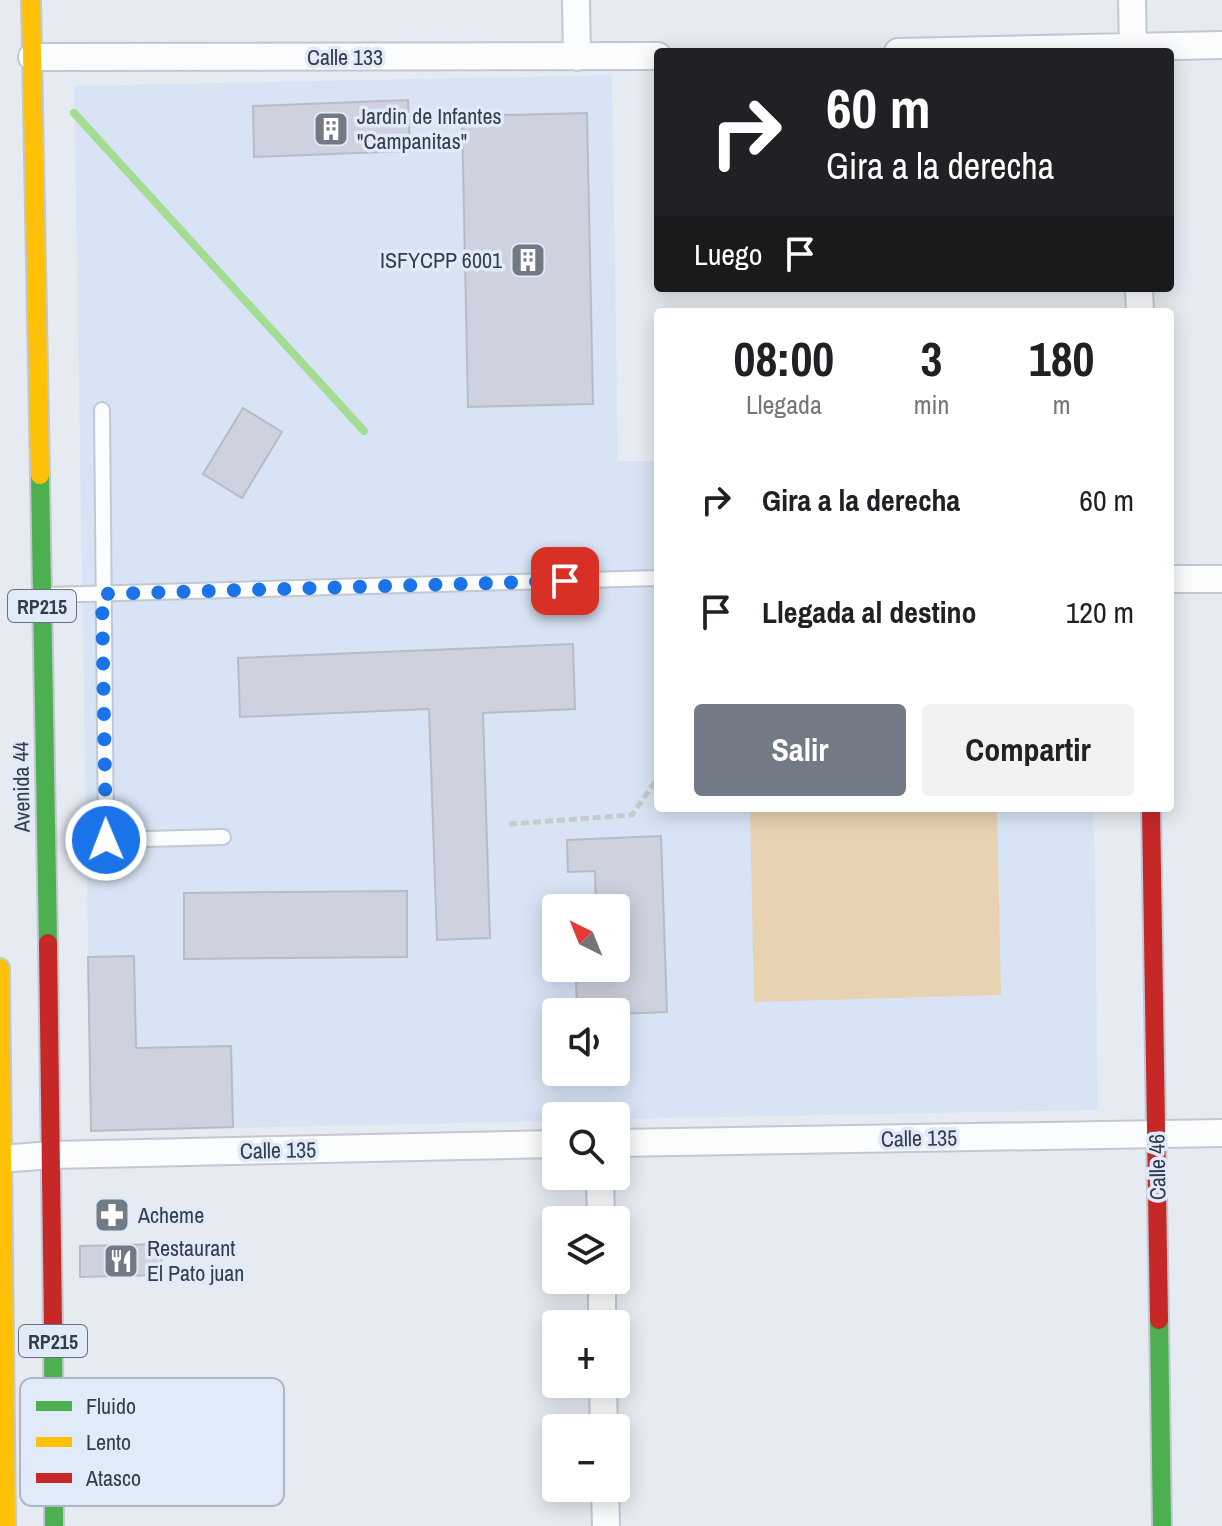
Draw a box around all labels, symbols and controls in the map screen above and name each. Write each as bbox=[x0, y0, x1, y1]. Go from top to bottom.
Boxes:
street label: Calle 133 bbox=[307, 42, 383, 72]
text: 60 m bbox=[826, 70, 931, 145]
icon: right bbox=[694, 80, 798, 184]
place label: Jardin de Infantes "Campanitas" bbox=[357, 101, 501, 156]
building icon: Jardin de Infantes "Campanitas" bbox=[312, 110, 350, 148]
text: Gira a la derecha bbox=[826, 142, 1054, 190]
icon: arrive bbox=[778, 232, 822, 276]
text: Luego bbox=[694, 234, 762, 274]
building icon: ISFYCPP 6001 bbox=[509, 241, 547, 279]
place label: ISFYCPP 6001 bbox=[380, 245, 502, 275]
text: 08:00 bbox=[734, 326, 834, 391]
text: 3 bbox=[921, 326, 942, 391]
text: 180 bbox=[1029, 326, 1094, 391]
text: Llegada bbox=[746, 387, 822, 422]
text: min bbox=[914, 387, 949, 422]
text: m bbox=[1053, 387, 1071, 422]
icon: right bbox=[694, 478, 738, 522]
text: Gira a la derecha bbox=[762, 480, 960, 520]
text: 60 m bbox=[1079, 480, 1134, 520]
pin bbox=[531, 547, 599, 615]
icon: arrive bbox=[543, 559, 587, 603]
road number: RP215 bbox=[8, 590, 76, 622]
icon: arrive bbox=[694, 590, 738, 634]
text: Llegada al destino bbox=[762, 592, 977, 632]
text: 120 m bbox=[1066, 592, 1134, 632]
button: Salir bbox=[694, 704, 906, 796]
button: Compartir bbox=[922, 704, 1134, 796]
street label: Avenida 44 bbox=[5, 741, 37, 834]
position arrow bbox=[64, 798, 148, 882]
north arrow bbox=[542, 894, 630, 982]
map controls bbox=[542, 894, 630, 1502]
button: sound bbox=[542, 998, 630, 1086]
button: search bbox=[542, 1102, 630, 1190]
street label: Calle 135 bbox=[881, 1122, 957, 1154]
street label: Calle 135 bbox=[240, 1134, 316, 1166]
street label: Calle 46 bbox=[1141, 1134, 1173, 1200]
pharmacy icon: Acheme bbox=[93, 1196, 131, 1234]
place label: Acheme bbox=[137, 1200, 204, 1230]
button: layers bbox=[542, 1206, 630, 1294]
place label: Restaurant El Pato juan bbox=[147, 1233, 244, 1288]
restaurant icon: Restaurant El Pato juan bbox=[102, 1242, 140, 1280]
button: + bbox=[542, 1310, 630, 1398]
road number: RP215 bbox=[19, 1325, 87, 1357]
legend bbox=[20, 1378, 284, 1506]
text: Fluido bbox=[86, 1391, 136, 1421]
button: − bbox=[542, 1414, 630, 1502]
text: Lento bbox=[86, 1427, 131, 1457]
text: Atasco bbox=[85, 1463, 141, 1493]

